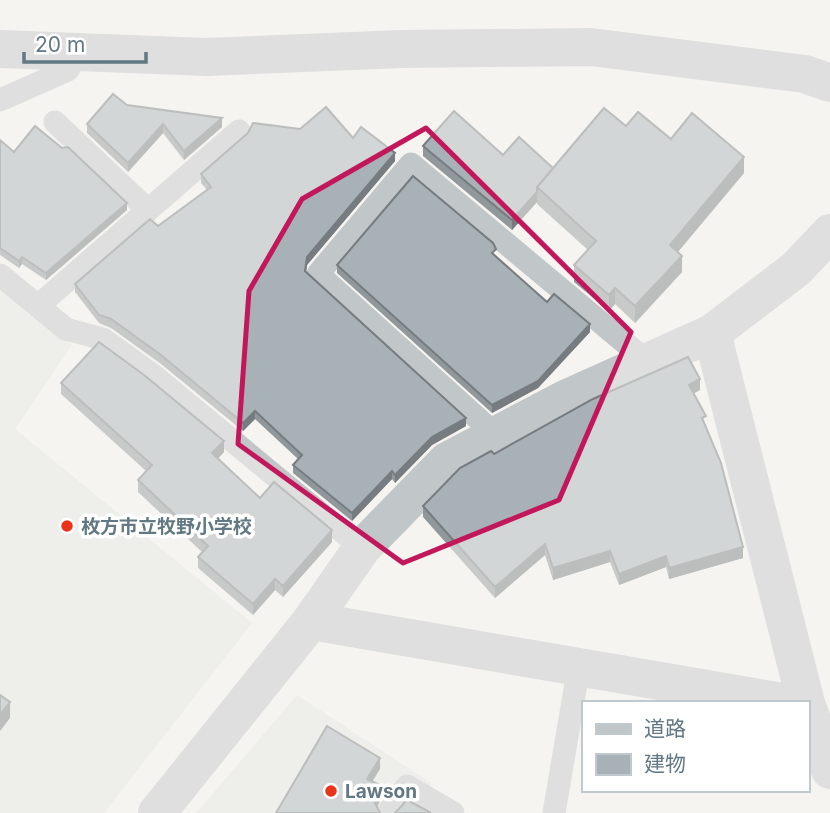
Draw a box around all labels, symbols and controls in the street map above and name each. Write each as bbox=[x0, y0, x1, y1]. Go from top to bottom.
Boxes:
scale bar bbox=[24, 21, 147, 65]
text: 20 m bbox=[35, 32, 85, 57]
place label: 枚方市立牧野小学校 bbox=[81, 515, 252, 538]
marker: 枚方市立牧野小学校 bbox=[59, 518, 75, 534]
legend bbox=[582, 701, 809, 792]
text: 道路 bbox=[644, 716, 686, 741]
text: 建物 bbox=[644, 751, 686, 776]
place label: Lawson bbox=[345, 780, 417, 803]
marker: Lawson bbox=[323, 783, 339, 799]

